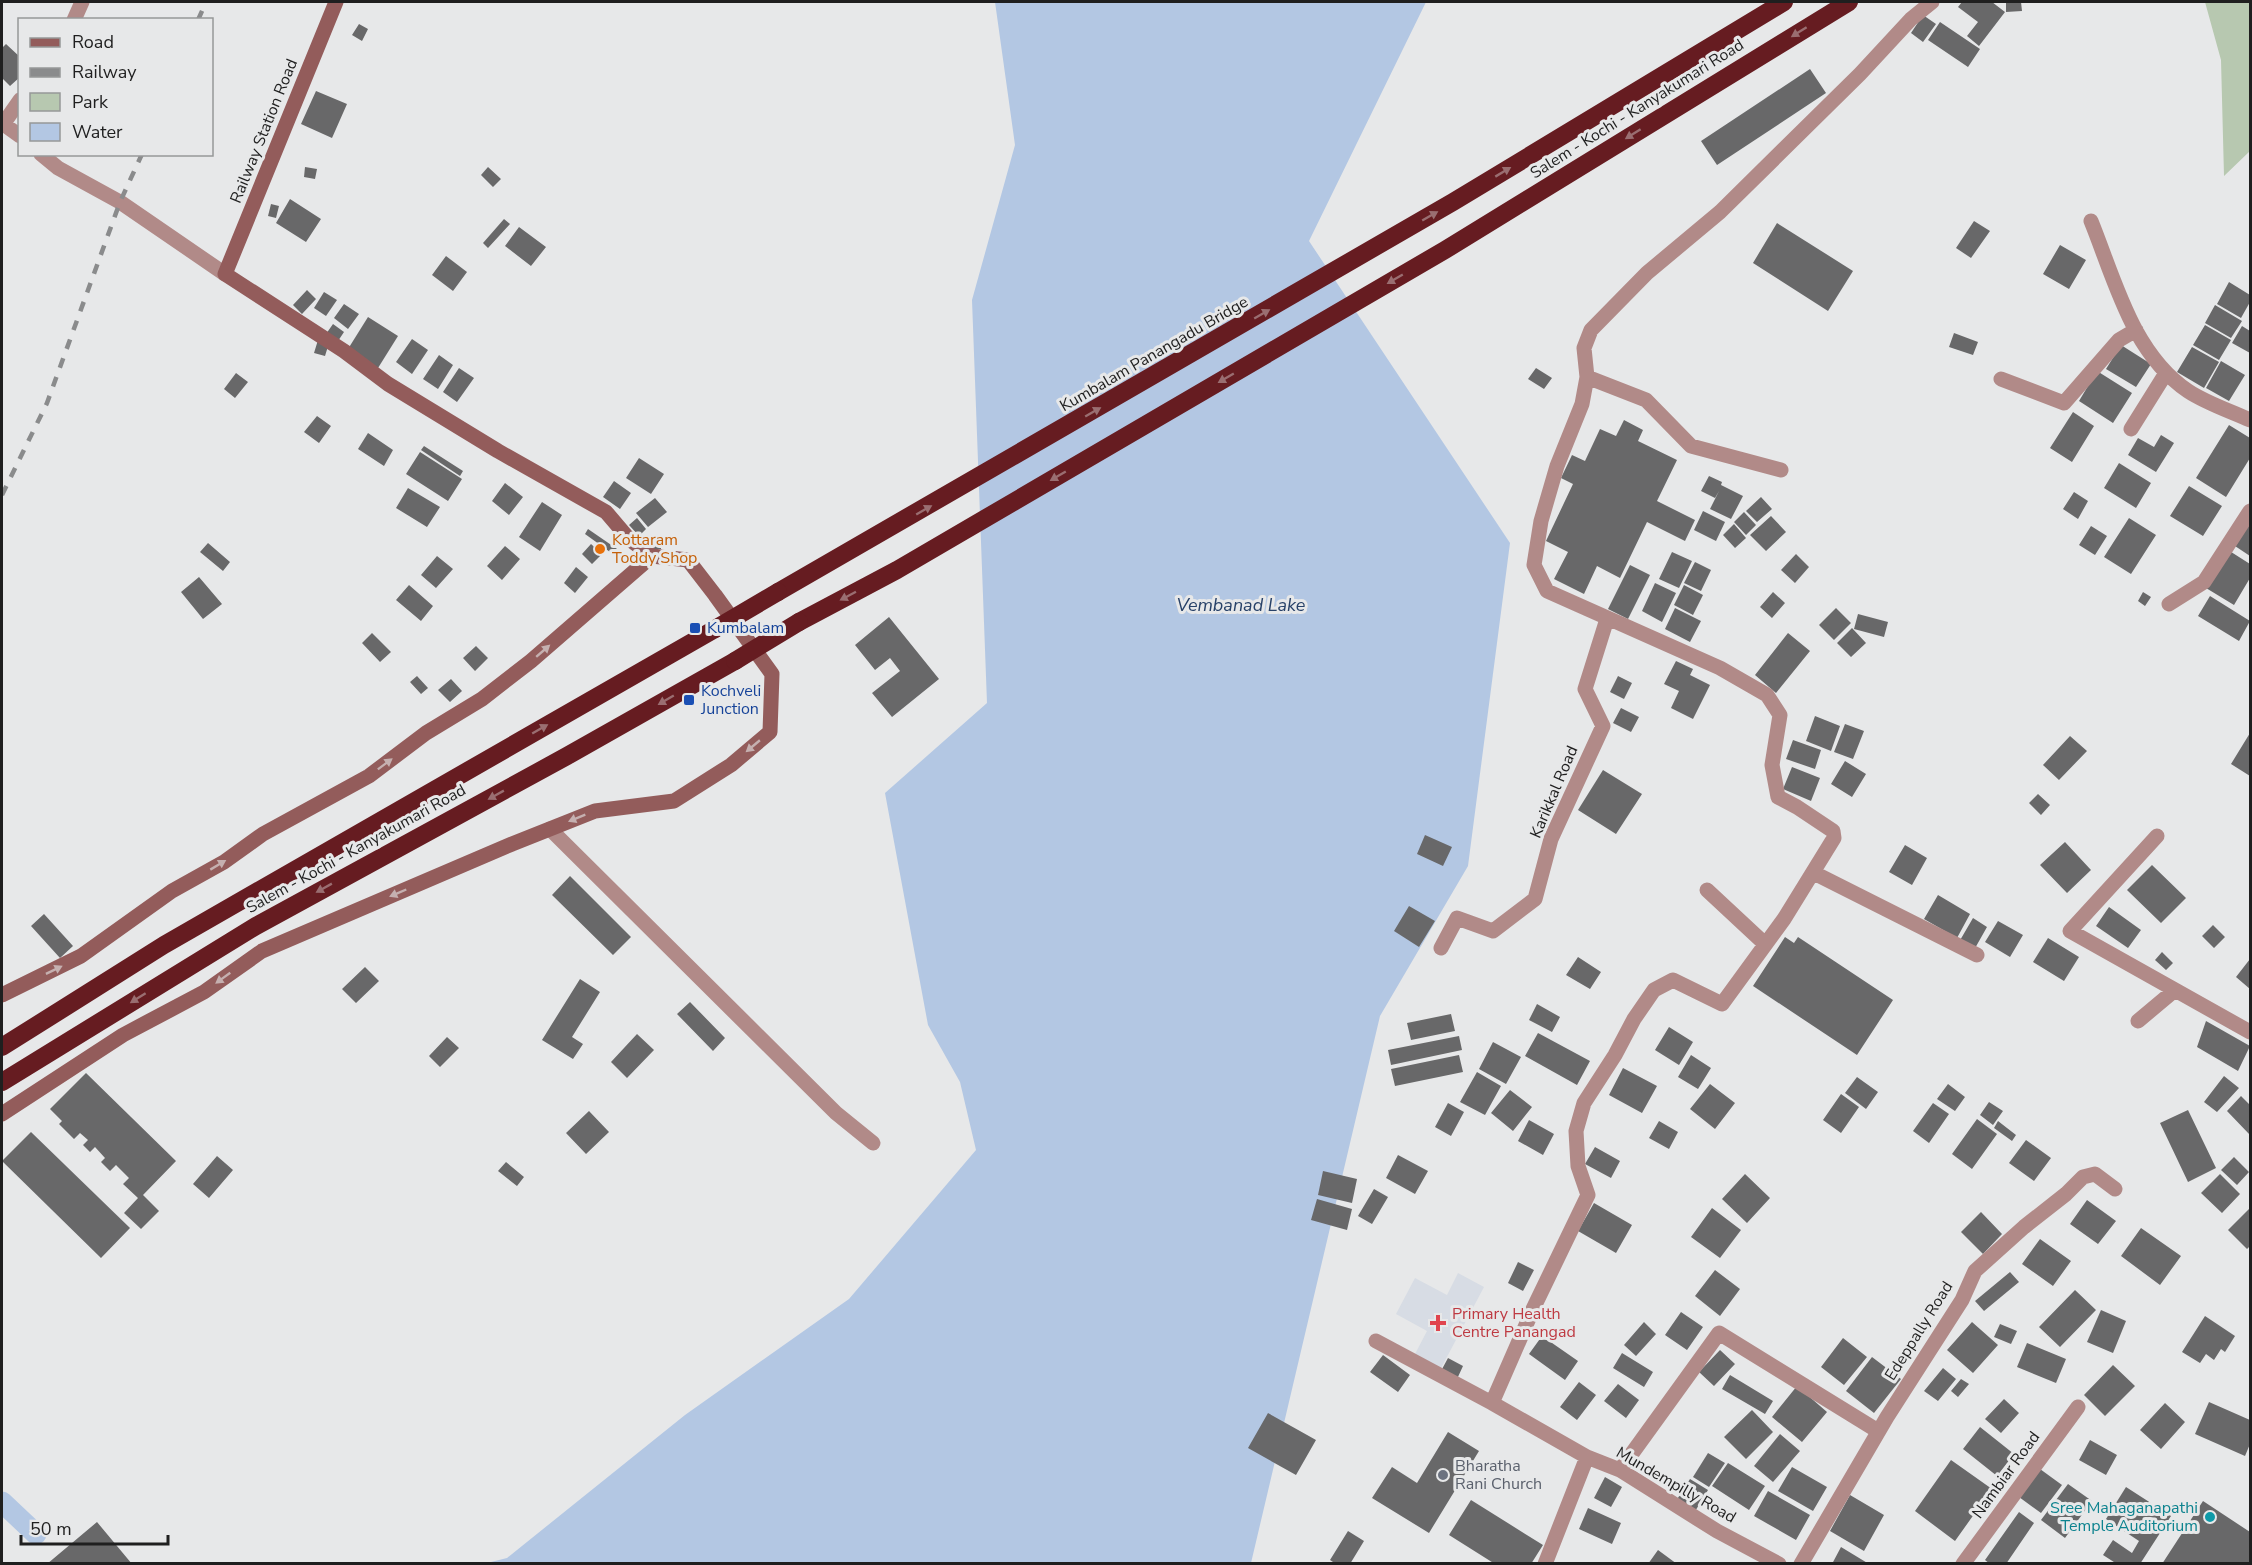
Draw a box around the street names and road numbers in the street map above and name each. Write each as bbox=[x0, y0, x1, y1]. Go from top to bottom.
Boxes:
street label: Salem - Kochi - Kanyakumari Road bbox=[1526, 34, 1748, 184]
street label: Railway Station Road bbox=[225, 55, 303, 207]
street label: Kumbalam Panangadu Bridge bbox=[1056, 291, 1252, 417]
street label: Karikkal Road bbox=[1525, 742, 1583, 842]
street label: Salem - Kochi - Kanyakumari Road bbox=[242, 779, 470, 919]
street label: Edeppally Road bbox=[1880, 1277, 1958, 1385]
street label: Nambiar Road bbox=[1967, 1427, 2045, 1523]
street label: Mundempilly Road bbox=[1612, 1442, 1740, 1528]

